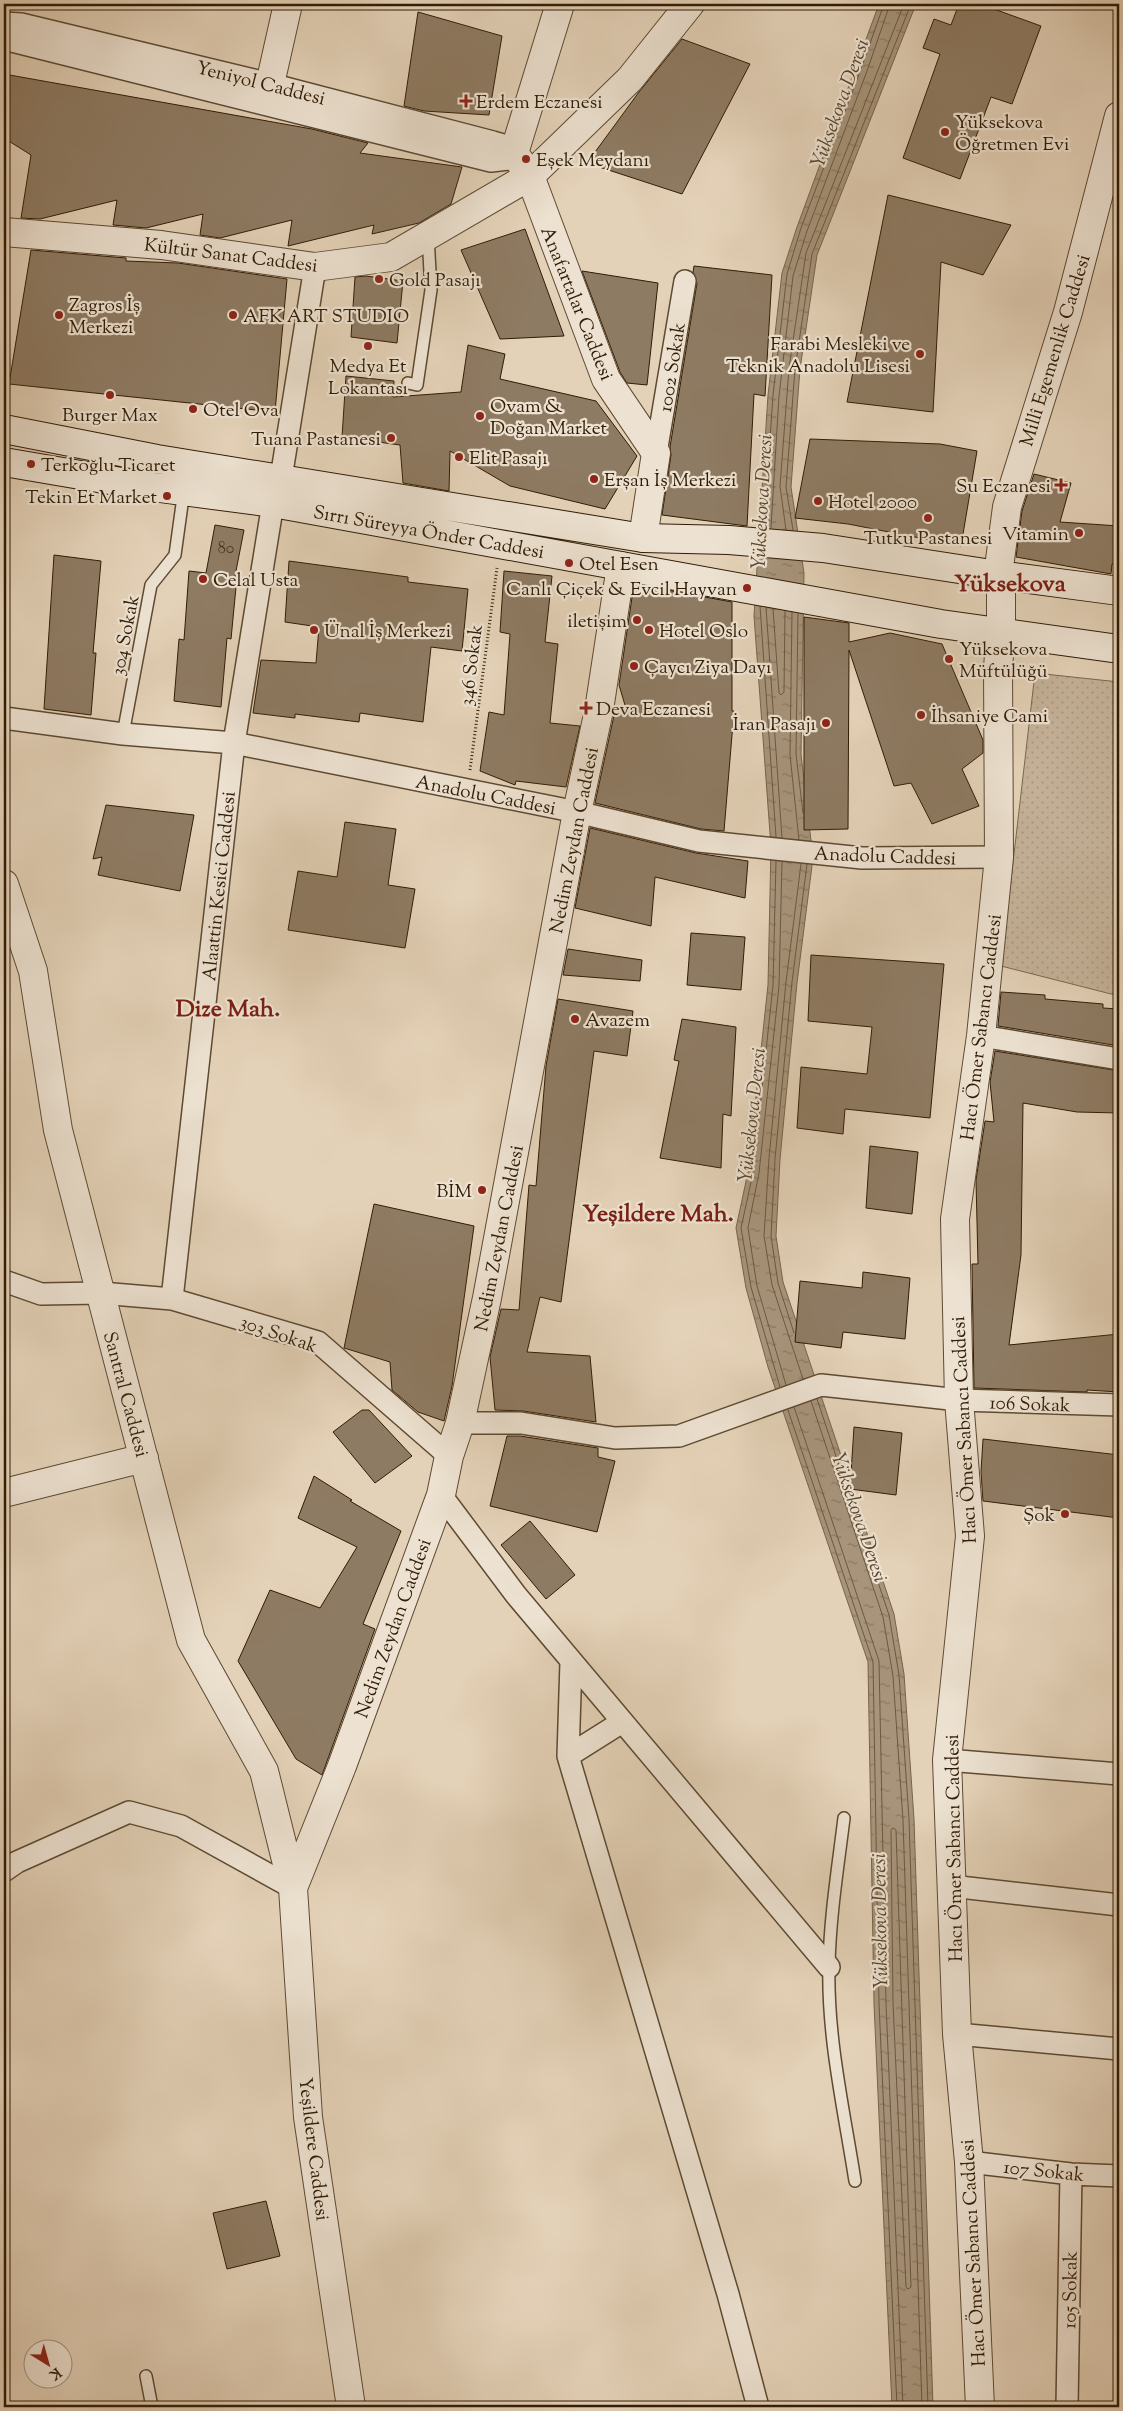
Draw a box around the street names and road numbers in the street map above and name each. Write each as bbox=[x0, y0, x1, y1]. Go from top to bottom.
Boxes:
street label: Yeniyol Caddesi bbox=[193, 55, 328, 114]
street label: Anafartalar Caddesi bbox=[532, 223, 619, 385]
street label: Kültür Sanat Caddesi bbox=[142, 232, 319, 281]
street label: Millî Egemenlik Caddesi bbox=[1014, 251, 1098, 450]
street label: 1002 Sokak bbox=[653, 320, 694, 414]
street label: Sırrı Süreyya Önder Caddesi bbox=[311, 500, 546, 567]
street label: 304 Sokak bbox=[105, 592, 148, 678]
street label: 346 Sokak bbox=[454, 622, 491, 707]
street label: Nedim Zeydan Caddesi bbox=[544, 745, 607, 936]
street label: Anadolu Caddesi bbox=[413, 770, 558, 823]
street label: Alaattin Kesici Caddesi bbox=[197, 790, 244, 982]
street label: Anadolu Caddesi bbox=[813, 842, 957, 873]
street label: Hacı Ömer Sabancı Caddesi bbox=[955, 913, 1010, 1142]
street label: Nedim Zeydan Caddesi bbox=[469, 1143, 532, 1334]
street label: 303 Sokak bbox=[236, 1310, 321, 1361]
street label: Hacı Ömer Sabancı Caddesi bbox=[946, 1315, 985, 1544]
street label: Santral Caddesi bbox=[95, 1329, 154, 1461]
street label: 106 Sokak bbox=[989, 1391, 1071, 1420]
street label: Nedim Zeydan Caddesi bbox=[349, 1535, 439, 1722]
street label: Hacı Ömer Sabancı Caddesi bbox=[940, 1734, 971, 1962]
street label: Yeşildere Caddesi bbox=[290, 2076, 335, 2223]
street label: Hacı Ömer Sabancı Caddesi bbox=[955, 2138, 994, 2367]
street label: 107 Sokak bbox=[1002, 2155, 1086, 2190]
street label: 105 Sokak bbox=[1057, 2250, 1086, 2329]

